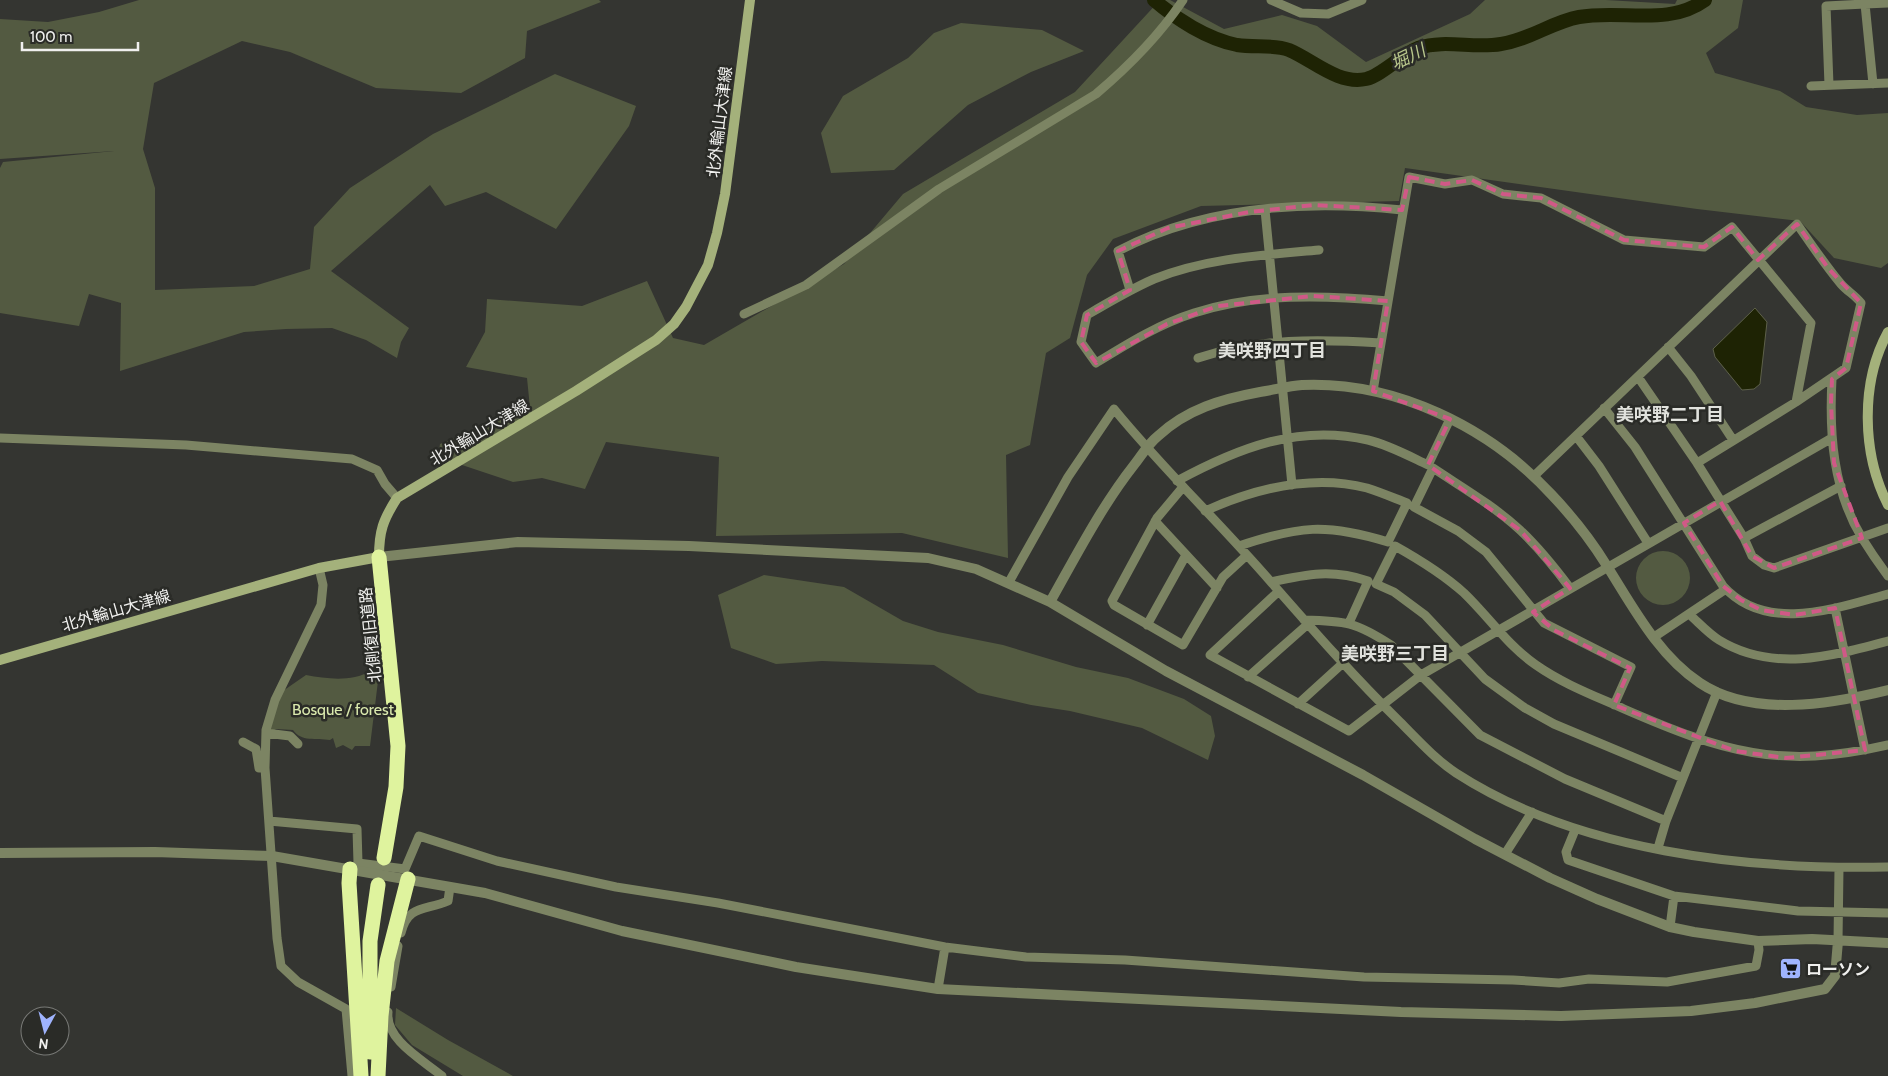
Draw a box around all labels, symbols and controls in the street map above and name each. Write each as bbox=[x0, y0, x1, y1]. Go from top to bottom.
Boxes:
scale bar bbox=[22, 20, 139, 52]
text: 100 m bbox=[30, 28, 72, 46]
water label: 堀川 bbox=[1387, 38, 1431, 75]
street label: 北外輪山大津線 bbox=[703, 65, 736, 179]
district label: 美咲野四丁目 bbox=[1218, 340, 1326, 362]
street label: 北外輪山大津線 bbox=[426, 395, 532, 469]
district label: 美咲野二丁目 bbox=[1616, 404, 1724, 426]
street label: 北外輪山大津線 bbox=[60, 586, 173, 635]
street label: 北側復旧道路 bbox=[356, 586, 385, 684]
district label: 美咲野三丁目 bbox=[1341, 643, 1449, 665]
park label: Bosque / forest bbox=[292, 700, 395, 719]
supermarket icon: ローソン bbox=[1778, 957, 1802, 981]
place label: ローソン bbox=[1806, 960, 1870, 979]
north arrow bbox=[20, 1006, 70, 1056]
text: N bbox=[37, 1034, 49, 1053]

